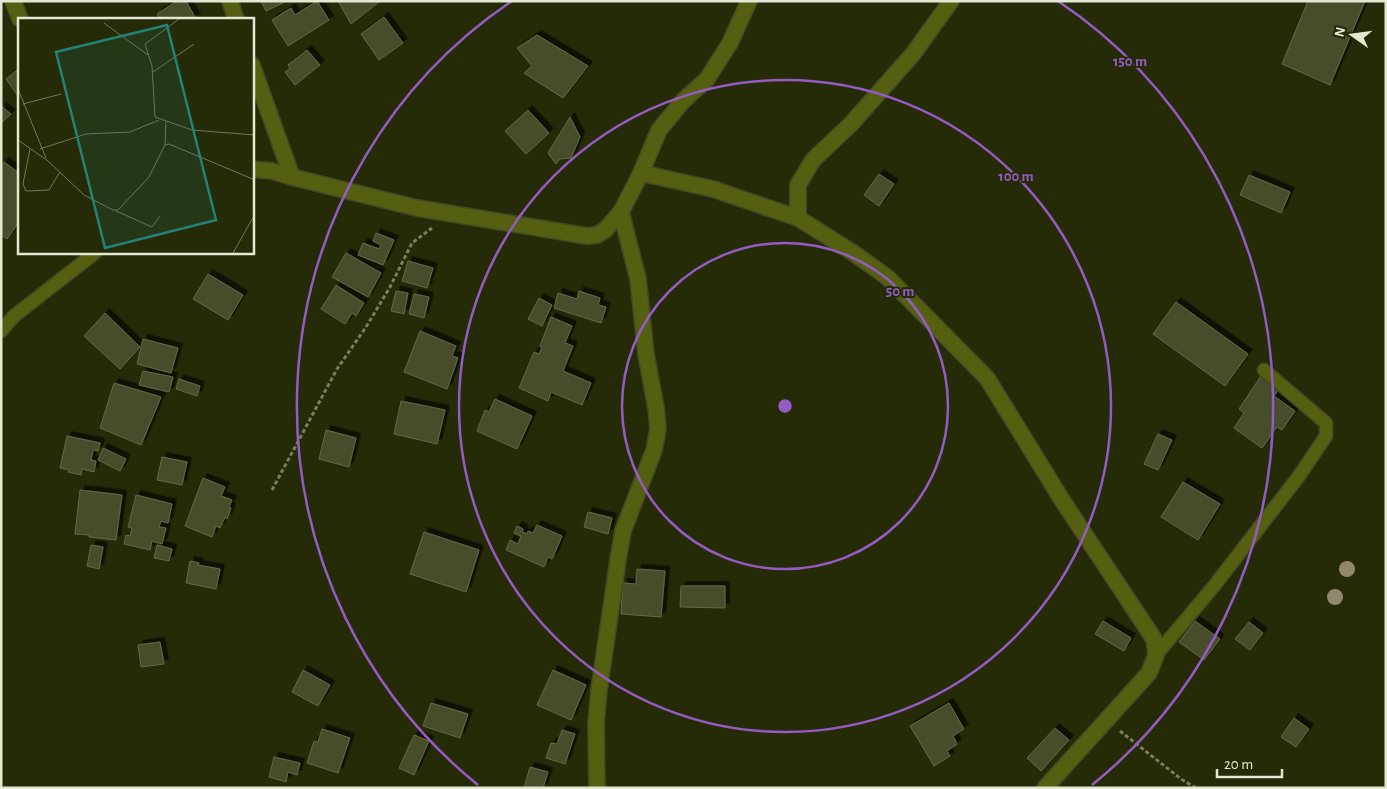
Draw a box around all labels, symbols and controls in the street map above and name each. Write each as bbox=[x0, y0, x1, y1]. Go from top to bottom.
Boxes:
north arrow bbox=[1327, 10, 1377, 60]
inset map bbox=[18, 18, 254, 254]
text: N bbox=[1332, 26, 1348, 39]
text: 150 m bbox=[1113, 54, 1147, 69]
text: 100 m bbox=[998, 169, 1034, 184]
text: 50 m bbox=[886, 284, 914, 299]
centre of rings bbox=[776, 397, 794, 415]
scale bar bbox=[1217, 746, 1282, 778]
text: 20 m bbox=[1224, 757, 1253, 772]

